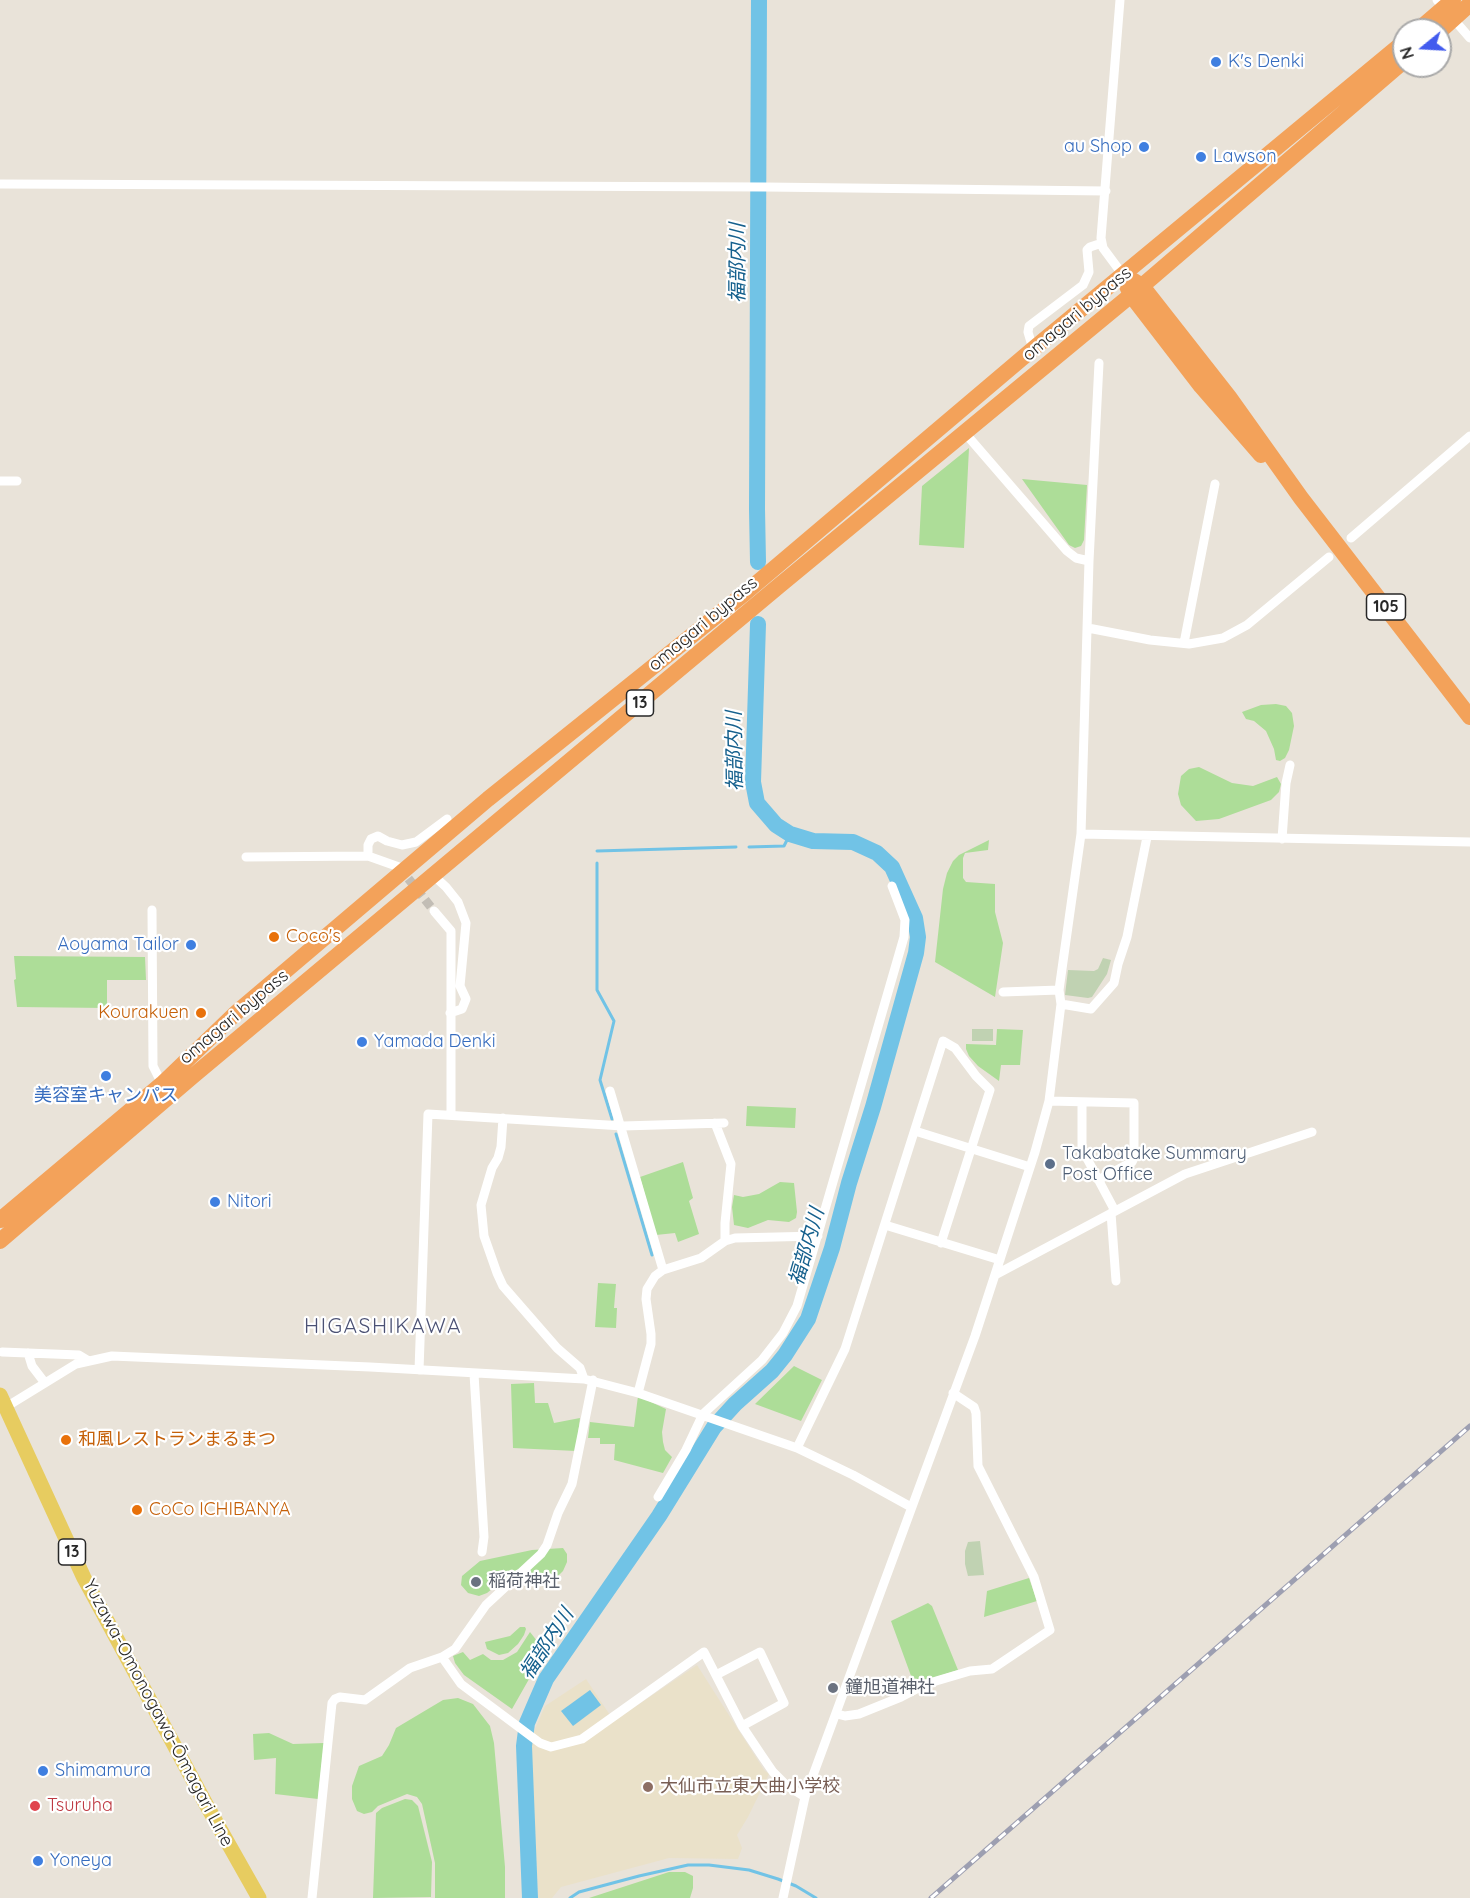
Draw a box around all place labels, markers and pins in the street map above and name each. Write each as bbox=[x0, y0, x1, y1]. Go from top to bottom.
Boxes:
place label: K's Denki bbox=[1228, 51, 1304, 73]
marker: K's Denki bbox=[1209, 55, 1223, 69]
place label: au Shop bbox=[1064, 136, 1132, 158]
marker: au Shop bbox=[1137, 140, 1151, 154]
place label: Lawson bbox=[1213, 146, 1277, 168]
marker: Lawson bbox=[1194, 150, 1208, 164]
place label: Coco's bbox=[286, 926, 341, 948]
marker: Coco's bbox=[267, 930, 281, 944]
place label: Aoyama Tailor bbox=[58, 934, 179, 956]
marker: Aoyama Tailor bbox=[184, 938, 198, 952]
place label: Kourakuen bbox=[98, 1002, 189, 1024]
marker: Kourakuen bbox=[194, 1006, 208, 1020]
place label: Yamada Denki bbox=[374, 1031, 496, 1053]
marker: Yamada Denki bbox=[355, 1035, 369, 1049]
marker: 美容室キャンパス bbox=[99, 1069, 113, 1083]
place label: 美容室キャンパス bbox=[34, 1085, 178, 1107]
place label: Takabatake Summary Post Office bbox=[1062, 1143, 1247, 1186]
marker: Takabatake Summary Post Office bbox=[1043, 1157, 1057, 1171]
place label: Nitori bbox=[227, 1191, 272, 1213]
marker: Nitori bbox=[208, 1195, 222, 1209]
place label: 和風レストランまるまつ bbox=[78, 1429, 276, 1451]
marker: 和風レストランまるまつ bbox=[59, 1433, 73, 1447]
place label: CoCo ICHIBANYA bbox=[149, 1499, 290, 1521]
marker: CoCo ICHIBANYA bbox=[130, 1503, 144, 1517]
place label: 稲荷神社 bbox=[488, 1571, 560, 1593]
marker: 稲荷神社 bbox=[469, 1575, 483, 1589]
place label: 鐘旭道神社 bbox=[845, 1677, 935, 1699]
marker: 鐘旭道神社 bbox=[826, 1681, 840, 1695]
place label: Shimamura bbox=[55, 1760, 151, 1782]
marker: Shimamura bbox=[36, 1764, 50, 1778]
place label: 大仙市立東大曲小学校 bbox=[660, 1776, 840, 1798]
marker: 大仙市立東大曲小学校 bbox=[641, 1780, 655, 1794]
place label: Tsuruha bbox=[47, 1795, 113, 1817]
marker: Tsuruha bbox=[28, 1799, 42, 1813]
place label: Yoneya bbox=[50, 1850, 112, 1872]
marker: Yoneya bbox=[31, 1854, 45, 1868]

